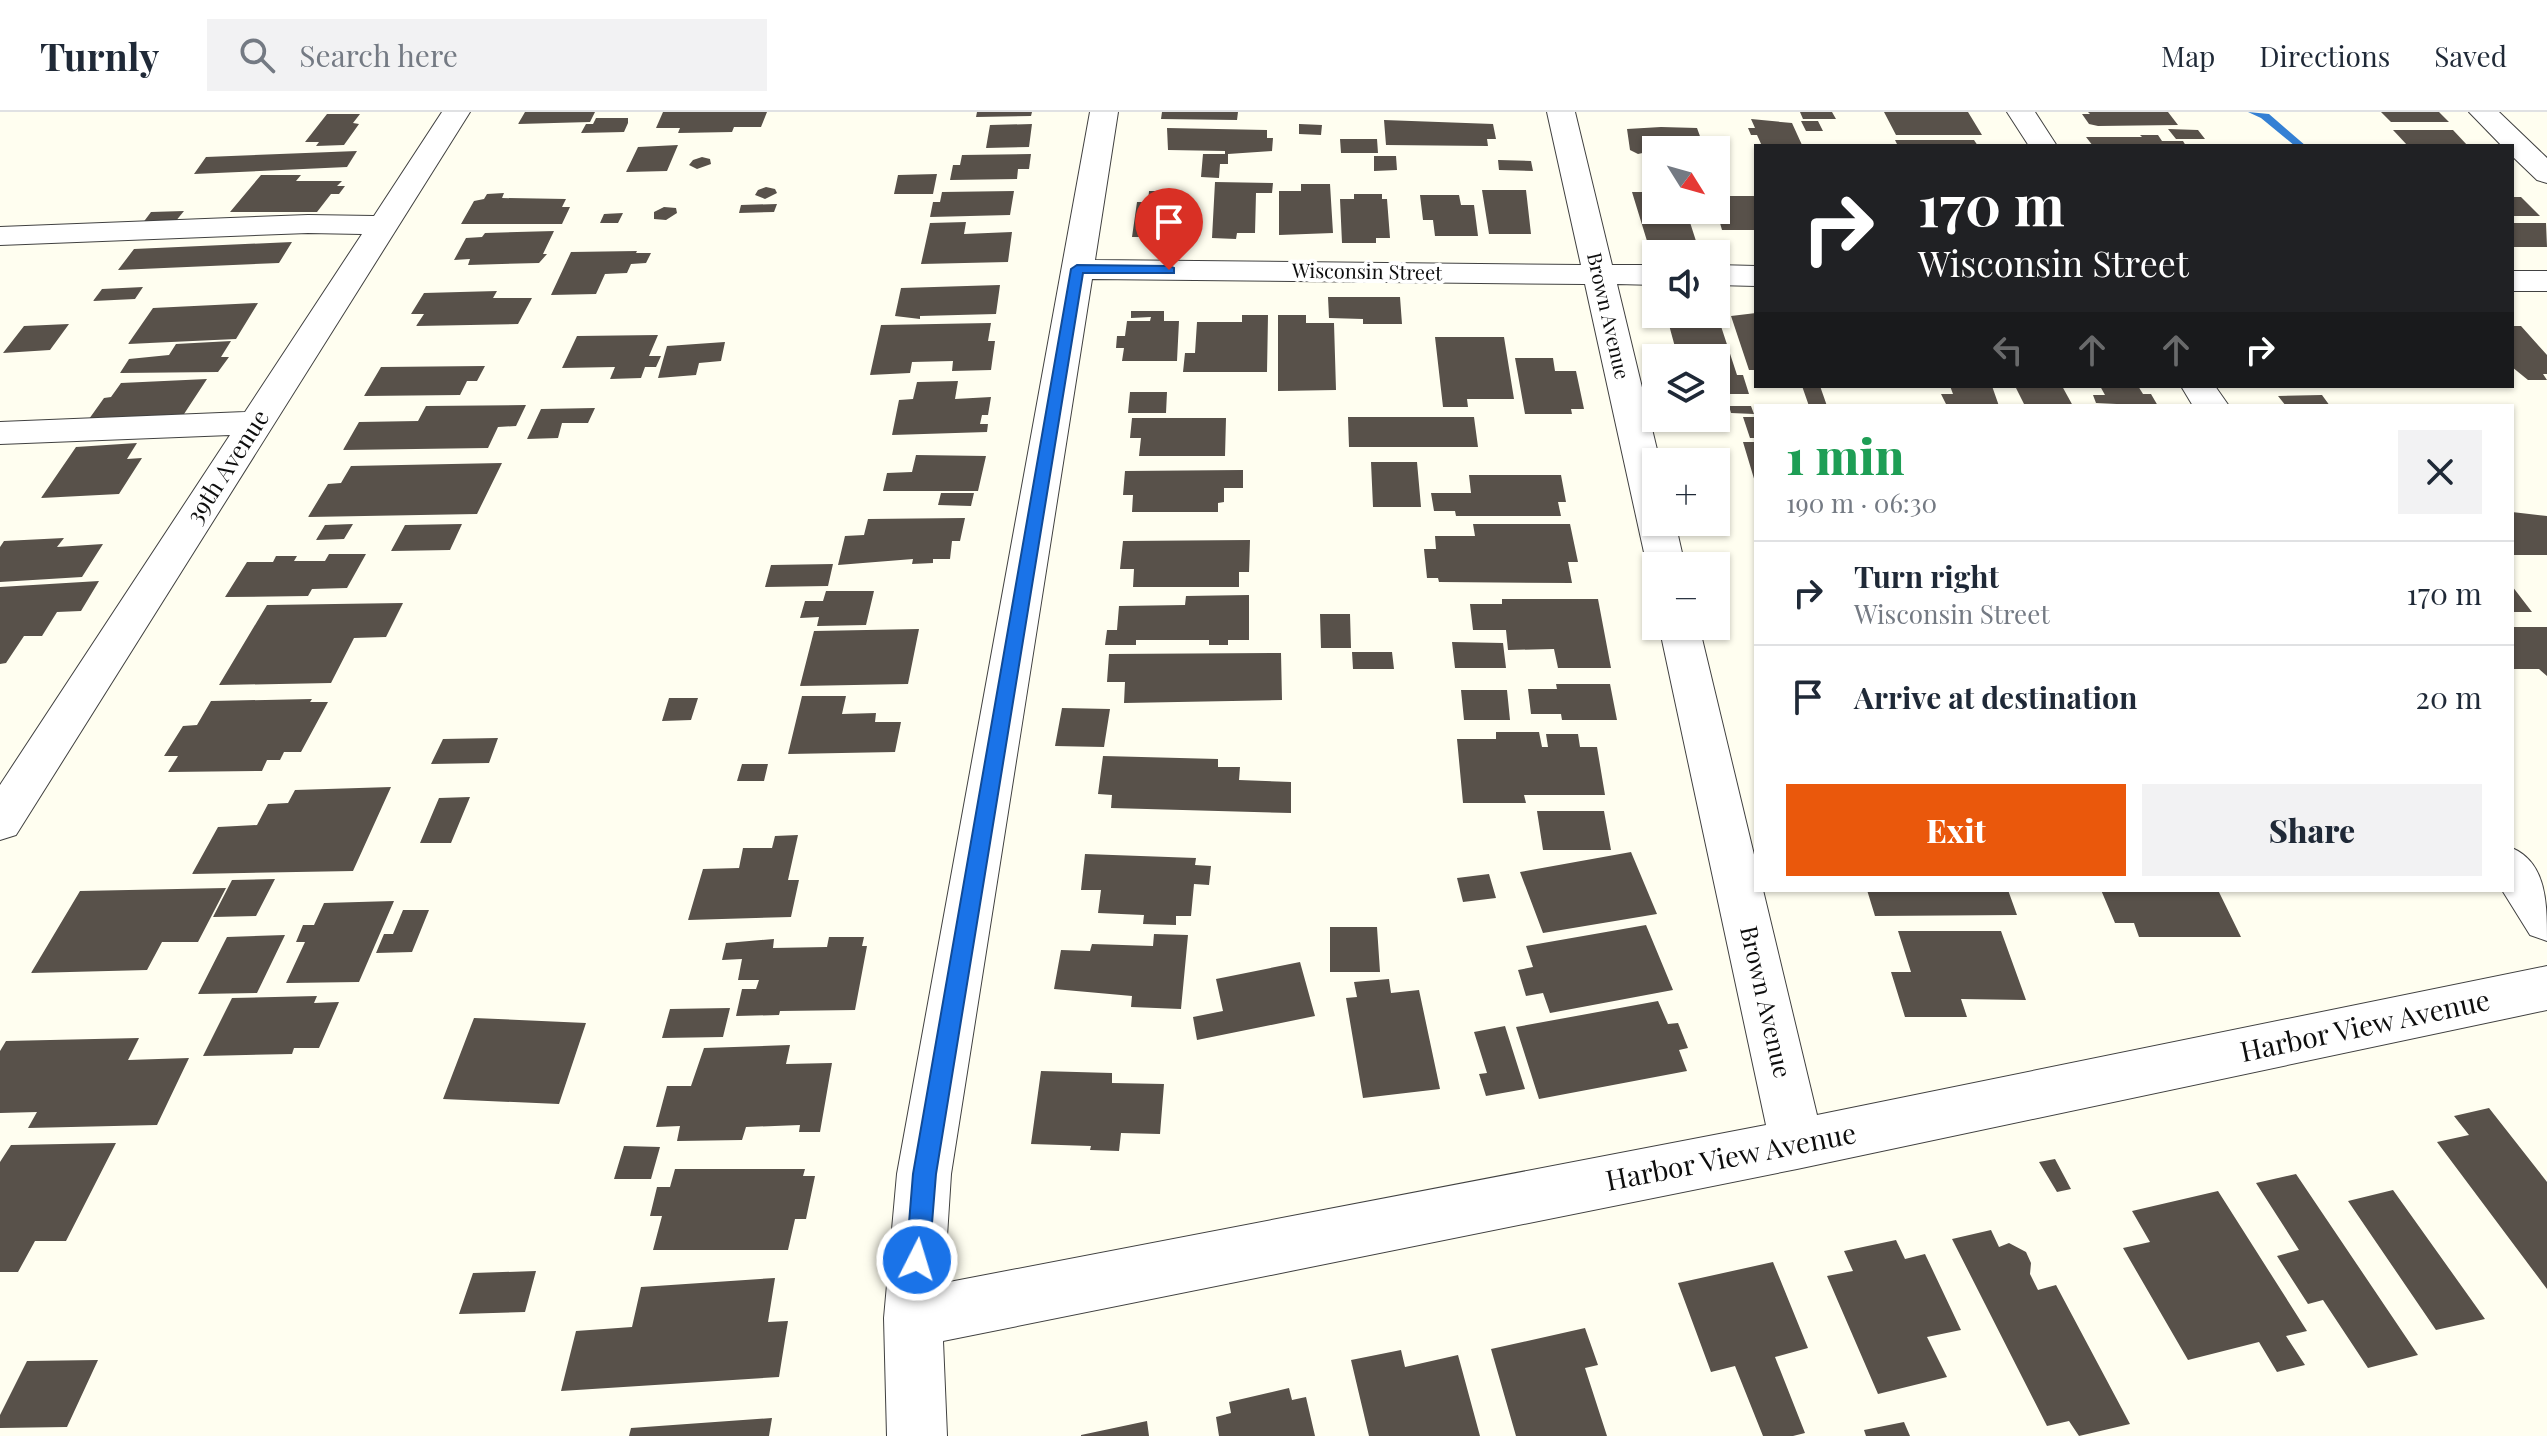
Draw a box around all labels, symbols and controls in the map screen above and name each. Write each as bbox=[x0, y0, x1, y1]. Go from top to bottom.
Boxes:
search box bbox=[207, 19, 767, 91]
text: Turnly bbox=[40, 30, 159, 81]
icon: search bbox=[235, 33, 279, 77]
text: Search here bbox=[299, 35, 458, 75]
text: Map bbox=[2161, 37, 2215, 74]
text: Directions bbox=[2259, 37, 2390, 74]
text: Saved bbox=[2434, 37, 2507, 74]
north arrow bbox=[1642, 136, 1730, 224]
map controls bbox=[1642, 136, 1730, 640]
text: 170 m bbox=[1918, 166, 2065, 241]
icon: right bbox=[1786, 176, 1890, 280]
pin bbox=[1135, 188, 1203, 270]
icon: arrive bbox=[1147, 200, 1191, 244]
text: Wisconsin Street bbox=[1918, 238, 2189, 286]
button: sound bbox=[1642, 240, 1730, 328]
street label: Brown Avenue bbox=[1582, 250, 1637, 382]
street label: Wisconsin Street bbox=[1291, 256, 1443, 285]
icon: left bbox=[1986, 328, 2030, 372]
icon: ahead bbox=[2070, 328, 2114, 372]
icon: ahead bbox=[2154, 328, 2198, 372]
icon: right bbox=[2238, 328, 2282, 372]
button: layers bbox=[1642, 344, 1730, 432]
street label: 39th Avenue bbox=[177, 403, 275, 529]
text: 1 min bbox=[1786, 423, 1904, 487]
button: close bbox=[2398, 430, 2482, 514]
button: + bbox=[1642, 448, 1730, 536]
text: 190 m · 06:30 bbox=[1786, 485, 1937, 520]
button: − bbox=[1642, 552, 1730, 640]
text: Turn right bbox=[1854, 556, 1999, 596]
icon: right bbox=[1786, 571, 1830, 615]
text: 170 m bbox=[2407, 573, 2482, 613]
text: Wisconsin Street bbox=[1854, 596, 2050, 631]
icon: arrive bbox=[1786, 675, 1830, 719]
text: Arrive at destination bbox=[1854, 677, 2137, 717]
text: 20 m bbox=[2416, 677, 2482, 717]
button: Exit bbox=[1786, 784, 2126, 876]
button: Share bbox=[2142, 784, 2482, 876]
street label: Brown Avenue bbox=[1734, 922, 1800, 1081]
street label: Harbor View Avenue bbox=[2236, 980, 2493, 1069]
street label: Harbor View Avenue bbox=[1602, 1113, 1859, 1198]
position arrow bbox=[875, 1218, 959, 1302]

